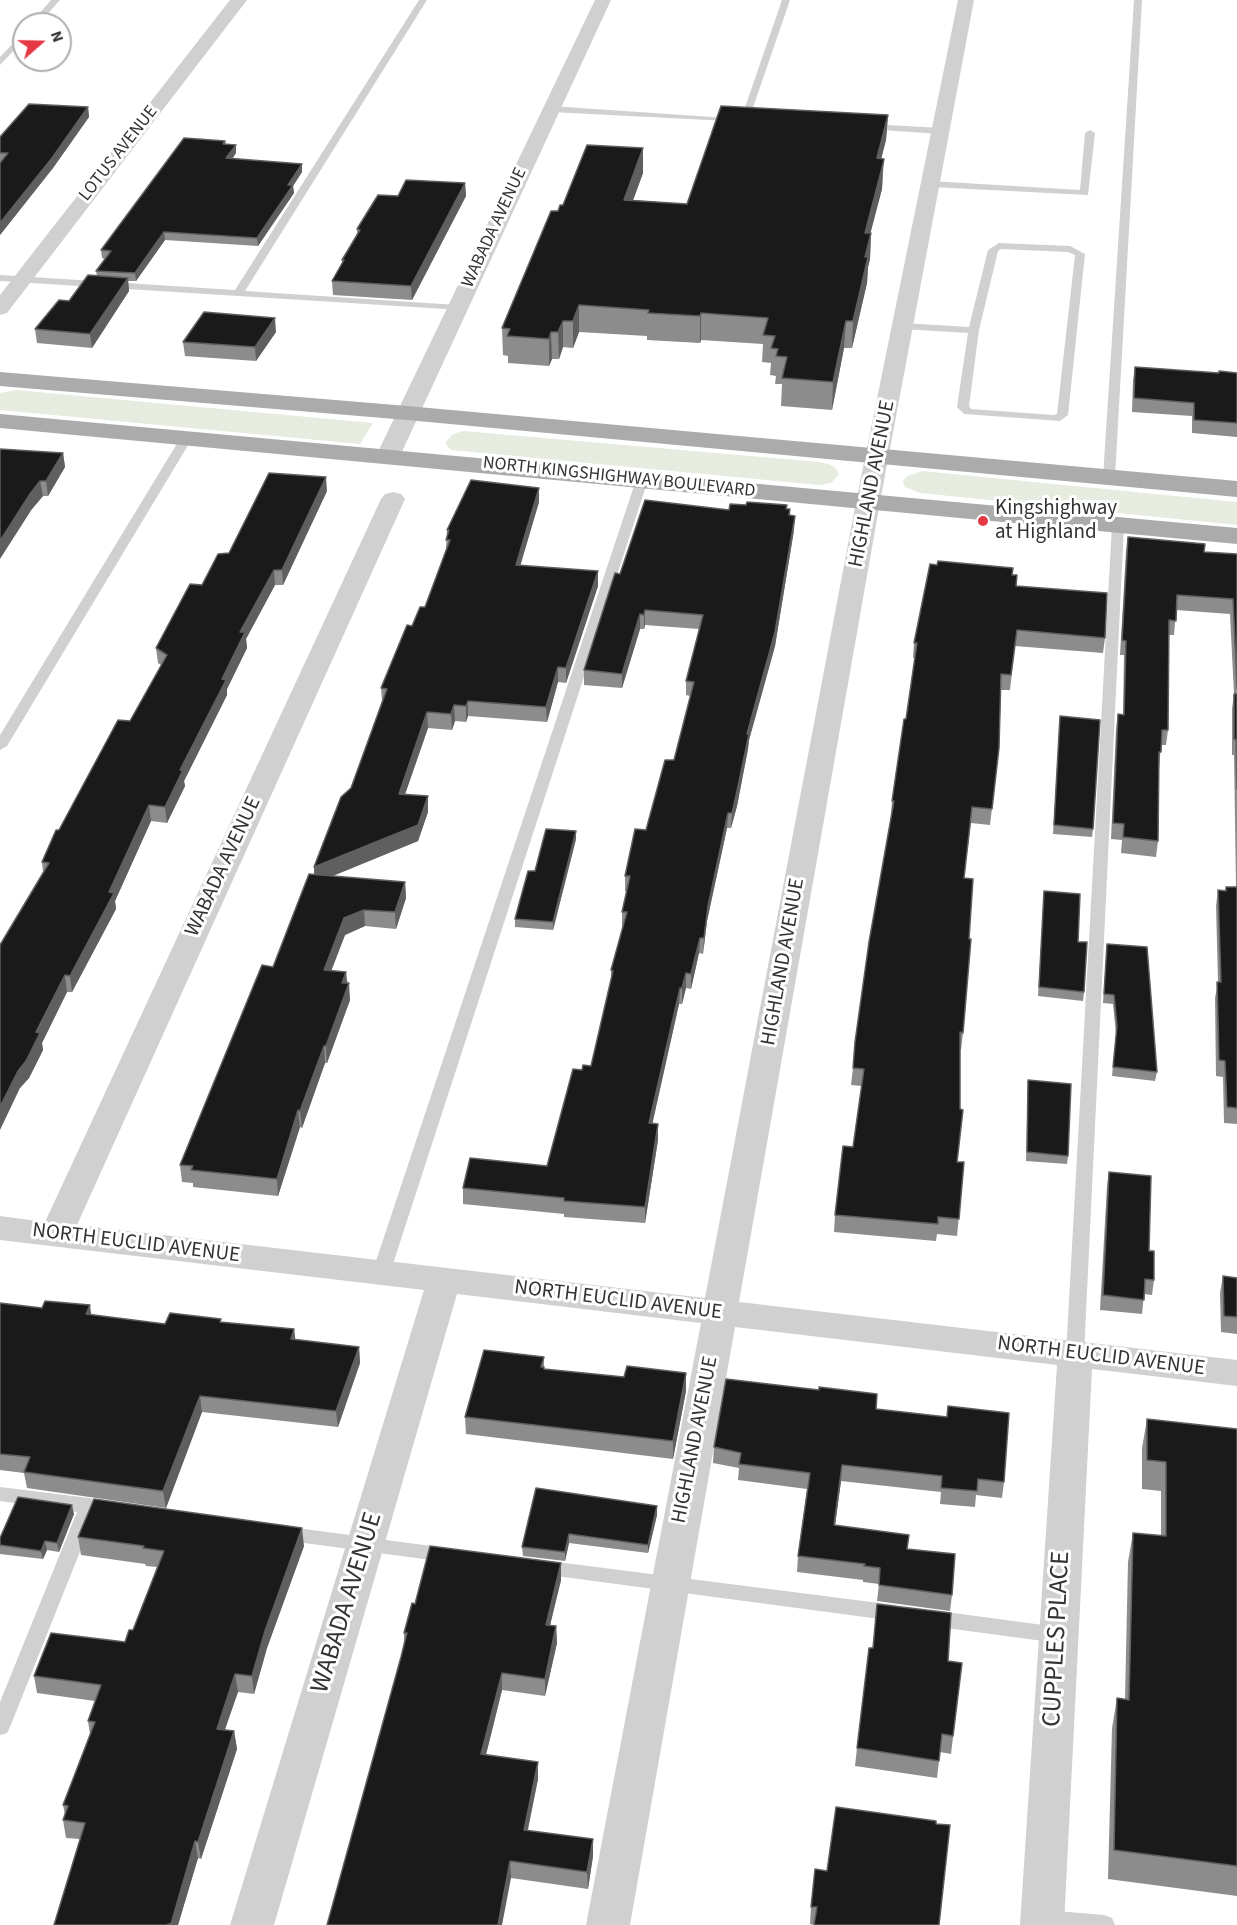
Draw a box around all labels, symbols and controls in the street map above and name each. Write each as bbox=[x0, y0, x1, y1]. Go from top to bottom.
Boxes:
north arrow bbox=[12, 12, 72, 72]
text: N bbox=[45, 28, 69, 45]
street label: LOTUS AVENUE bbox=[75, 102, 163, 206]
street label: WABADA AVENUE bbox=[458, 165, 532, 291]
street label: HIGHLAND AVENUE bbox=[844, 398, 902, 570]
street label: NORTH KINGSHIGHWAY BOULEVARD bbox=[482, 453, 756, 503]
place label: Kingshighway at Highland bbox=[995, 496, 1117, 546]
marker: Kingshighway at Highland bbox=[976, 514, 990, 528]
street label: WABADA AVENUE bbox=[181, 793, 267, 941]
street label: HIGHLAND AVENUE bbox=[757, 876, 811, 1048]
street label: NORTH EUCLID AVENUE bbox=[31, 1219, 241, 1269]
street label: NORTH EUCLID AVENUE bbox=[513, 1276, 723, 1326]
street label: NORTH EUCLID AVENUE bbox=[996, 1332, 1206, 1382]
street label: HIGHLAND AVENUE bbox=[667, 1354, 725, 1526]
street label: WABADA AVENUE bbox=[306, 1509, 390, 1697]
street label: CUPPLES PLACE bbox=[1038, 1550, 1078, 1728]

